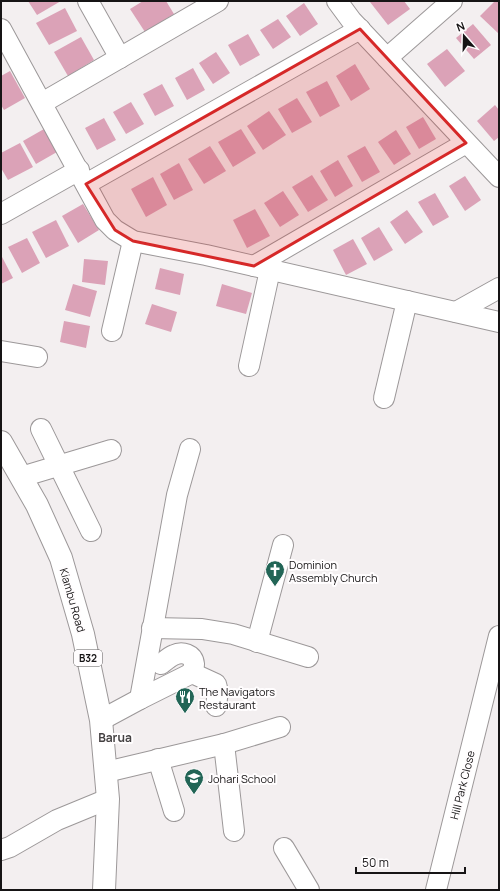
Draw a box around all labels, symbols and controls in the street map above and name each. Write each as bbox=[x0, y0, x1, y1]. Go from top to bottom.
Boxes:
north arrow bbox=[444, 16, 484, 56]
text: N bbox=[454, 18, 467, 35]
place label: Dominion Assembly Church bbox=[289, 557, 378, 585]
church icon: Dominion Assembly Church bbox=[264, 559, 286, 587]
street label: Kiambu Road bbox=[57, 566, 89, 634]
road number: B32 bbox=[74, 650, 102, 666]
place label: The Navigators Restaurant bbox=[199, 684, 275, 712]
restaurant icon: The Navigators Restaurant bbox=[174, 686, 196, 714]
district label: Barua bbox=[98, 729, 132, 746]
street label: Hill Park Close bbox=[446, 748, 478, 821]
school or university icon: Johari School bbox=[183, 767, 205, 795]
place label: Johari School bbox=[208, 771, 276, 786]
scale bar bbox=[356, 849, 465, 875]
text: 50 m bbox=[362, 854, 389, 871]

